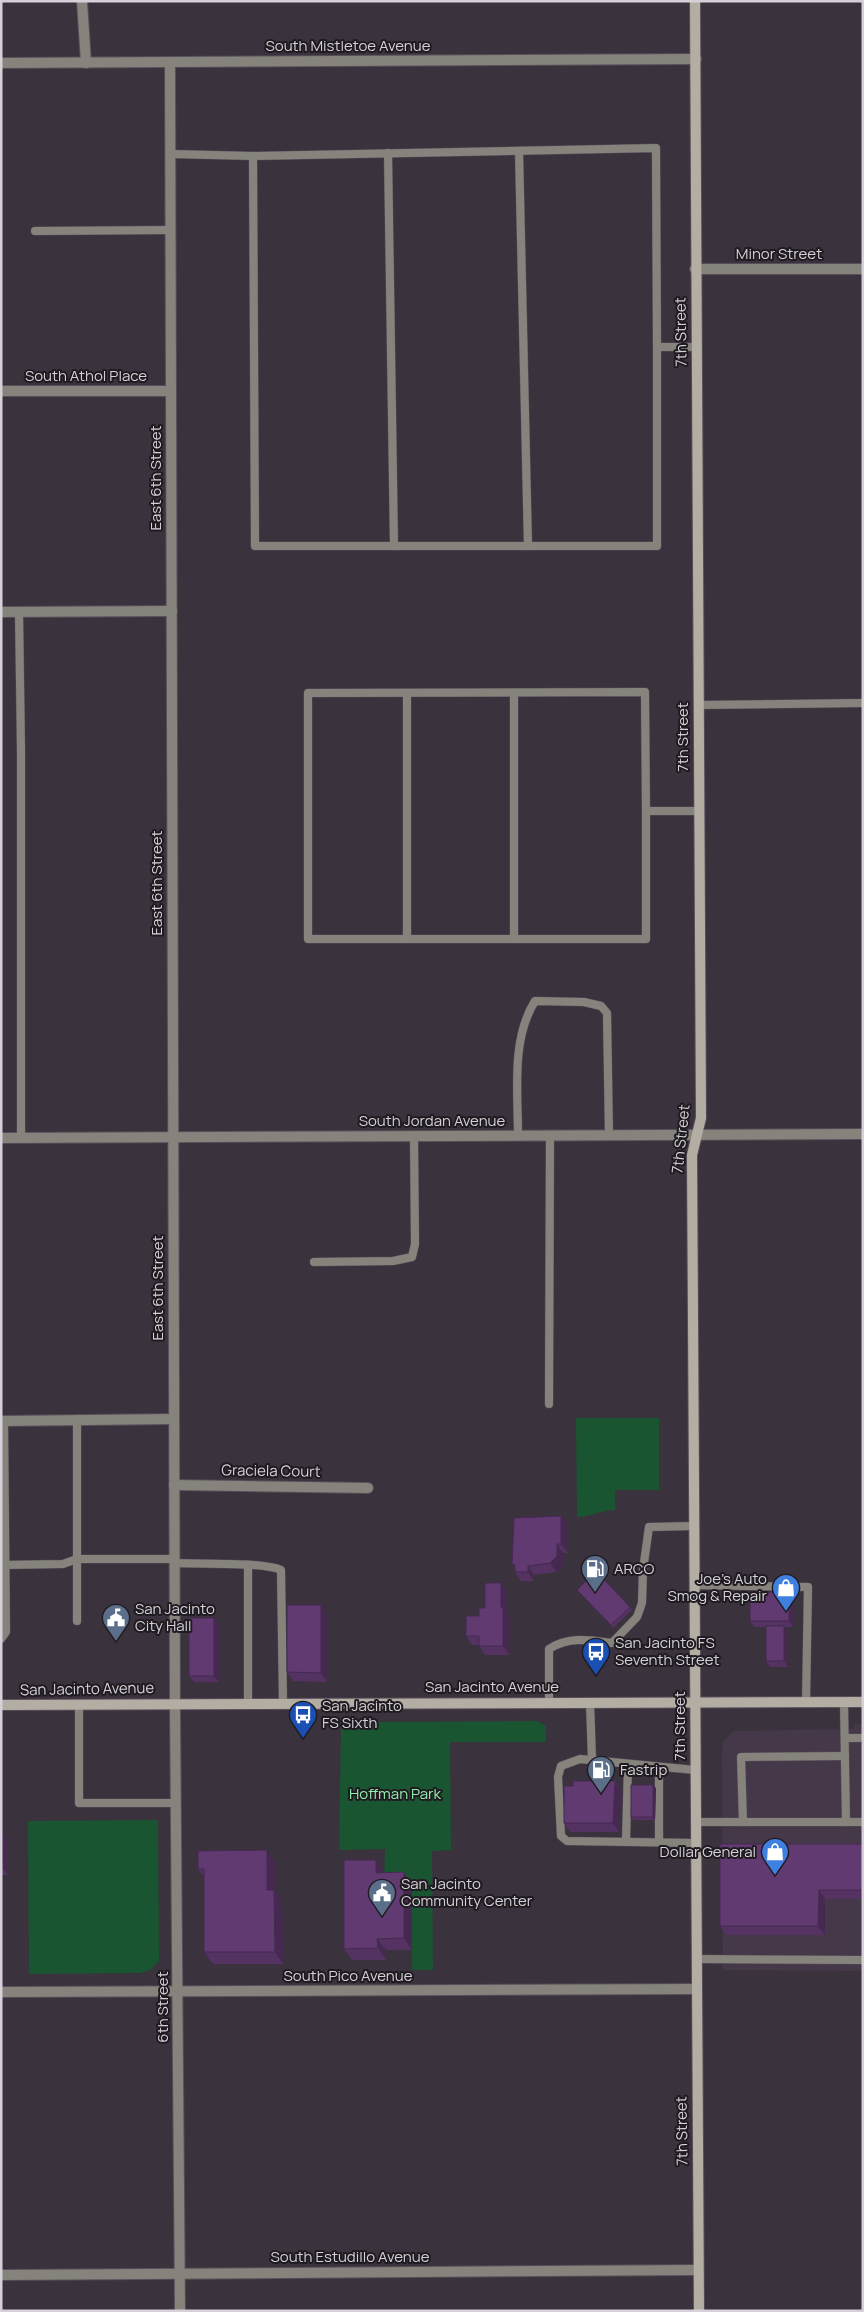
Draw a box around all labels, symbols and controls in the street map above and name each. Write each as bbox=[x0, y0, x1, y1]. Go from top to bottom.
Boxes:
street label: South Mistletoe Avenue bbox=[266, 35, 431, 56]
street label: Minor Street bbox=[736, 243, 822, 264]
street label: 7th Street bbox=[669, 297, 692, 367]
street label: South Athol Place bbox=[25, 365, 147, 386]
street label: East 6th Street bbox=[145, 425, 166, 531]
street label: 7th Street bbox=[672, 702, 693, 772]
street label: East 6th Street bbox=[146, 830, 167, 936]
street label: 7th Street bbox=[666, 1103, 695, 1175]
street label: South Jordan Avenue bbox=[359, 1110, 505, 1131]
street label: East 6th Street bbox=[147, 1235, 168, 1341]
street label: Graciela Court bbox=[221, 1459, 321, 1482]
fuel station icon: ARCO bbox=[580, 1554, 610, 1593]
place label: ARCO bbox=[614, 1558, 655, 1579]
place label: Joe's Auto Smog & Repair bbox=[667, 1568, 768, 1606]
shop icon: Joe's Auto Smog & Repair bbox=[771, 1573, 801, 1612]
place label: San Jacinto City Hall bbox=[135, 1598, 215, 1636]
public building icon: San Jacinto City Hall bbox=[101, 1603, 131, 1642]
place label: San Jacinto FS Seventh Street bbox=[615, 1632, 719, 1670]
bus stop icon: San Jacinto FS Seventh Street bbox=[581, 1637, 611, 1676]
street label: San Jacinto Avenue bbox=[425, 1676, 559, 1697]
street label: San Jacinto Avenue bbox=[20, 1677, 154, 1700]
street label: 7th Street bbox=[669, 1691, 690, 1761]
place label: San Jacinto FS Sixth bbox=[322, 1695, 402, 1733]
bus stop icon: San Jacinto FS Sixth bbox=[288, 1700, 318, 1739]
fuel station icon: Fastrip bbox=[586, 1755, 616, 1794]
place label: Fastrip bbox=[620, 1759, 667, 1780]
park label: Hoffman Park bbox=[349, 1783, 442, 1804]
shop icon: Dollar General bbox=[760, 1837, 790, 1876]
place label: Dollar General bbox=[660, 1841, 756, 1862]
place label: San Jacinto Community Center bbox=[401, 1873, 533, 1911]
public building icon: San Jacinto Community Center bbox=[367, 1878, 397, 1917]
street label: South Pico Avenue bbox=[284, 1965, 413, 1986]
street label: 6th Street bbox=[152, 1971, 173, 2043]
street label: 7th Street bbox=[670, 2096, 693, 2166]
street label: South Estudillo Avenue bbox=[271, 2246, 430, 2267]

